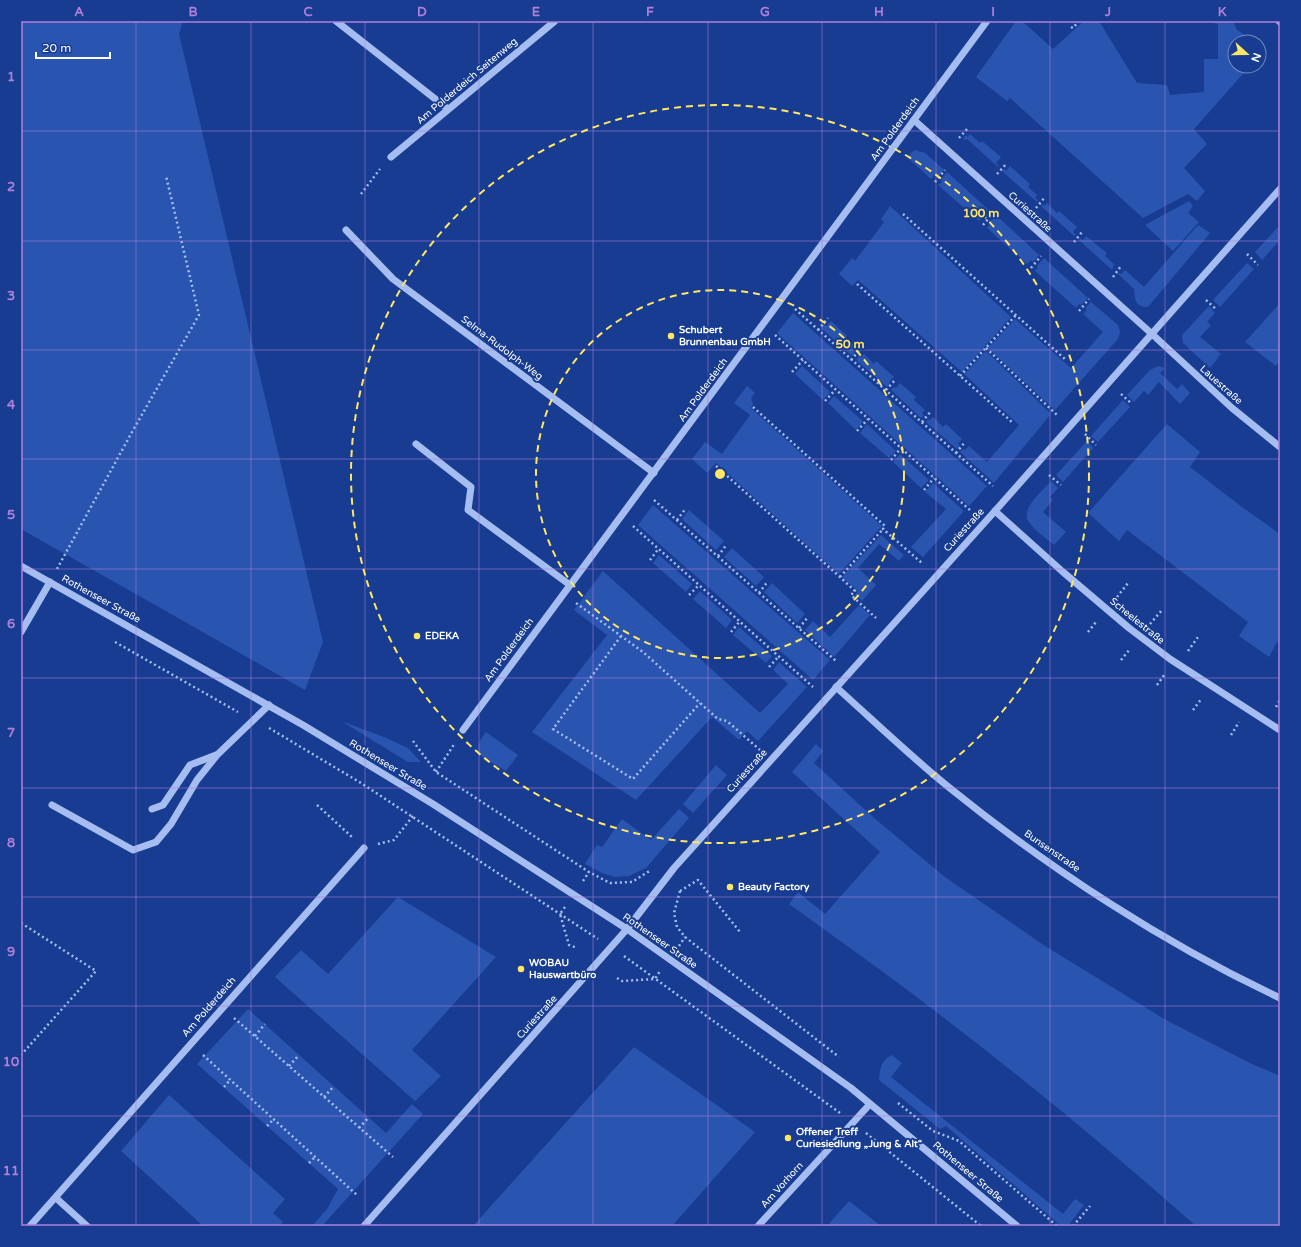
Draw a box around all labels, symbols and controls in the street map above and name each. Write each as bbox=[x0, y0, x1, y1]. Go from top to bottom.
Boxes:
text: A bbox=[74, 4, 84, 20]
text: B bbox=[188, 4, 198, 20]
text: C bbox=[303, 4, 313, 20]
text: D bbox=[417, 4, 427, 20]
text: E bbox=[532, 4, 540, 20]
text: F bbox=[646, 4, 654, 20]
text: G bbox=[760, 4, 770, 20]
text: H bbox=[874, 4, 884, 20]
text: I bbox=[991, 4, 995, 20]
text: J bbox=[1104, 4, 1111, 20]
text: K bbox=[1218, 4, 1227, 20]
scale bar bbox=[36, 34, 110, 60]
north arrow bbox=[1227, 34, 1267, 74]
street label: Am Polderdeich Seitenweg bbox=[414, 35, 520, 127]
text: 20 m bbox=[42, 41, 71, 55]
text: N bbox=[1248, 51, 1264, 64]
text: 1 bbox=[7, 69, 15, 85]
street label: Am Polderdeich bbox=[868, 95, 922, 163]
text: 2 bbox=[7, 179, 15, 195]
street label: Curiestraße bbox=[1006, 189, 1055, 235]
text: 100 m bbox=[963, 206, 999, 220]
text: 3 bbox=[7, 288, 15, 304]
street label: Selma-Rudolph-Weg bbox=[459, 313, 545, 383]
place label: Schubert Brunnenbau GmbH bbox=[679, 324, 771, 348]
marker: Schubert Brunnenbau GmbH bbox=[666, 331, 676, 341]
text: 50 m bbox=[835, 337, 865, 351]
street label: Am Polderdeich bbox=[676, 356, 730, 424]
street label: Lauestraße bbox=[1197, 363, 1245, 407]
text: 4 bbox=[7, 397, 16, 413]
centre of rings bbox=[713, 467, 727, 481]
street label: Curiestraße bbox=[941, 505, 987, 554]
text: 5 bbox=[7, 507, 15, 523]
street label: Rothenseer Straße bbox=[59, 572, 143, 626]
street label: Scheelestraße bbox=[1107, 595, 1167, 647]
text: 6 bbox=[7, 616, 15, 632]
street label: Am Polderdeich bbox=[482, 616, 536, 684]
place label: EDEKA bbox=[425, 630, 460, 642]
marker: EDEKA bbox=[412, 631, 422, 641]
text: 7 bbox=[7, 725, 15, 741]
street label: Rothenseer Straße bbox=[347, 737, 429, 793]
street label: Curiestraße bbox=[724, 746, 770, 795]
street label: Bunsenstraße bbox=[1022, 827, 1082, 875]
text: 8 bbox=[7, 835, 15, 851]
place label: Beauty Factory bbox=[738, 881, 810, 893]
marker: Beauty Factory bbox=[725, 882, 735, 892]
street label: Rothenseer Straße bbox=[620, 911, 700, 971]
text: 9 bbox=[7, 944, 15, 960]
place label: WOBAU Hauswartbüro bbox=[529, 957, 596, 981]
marker: WOBAU Hauswartbüro bbox=[516, 964, 526, 974]
street label: Am Polderdeich bbox=[180, 974, 238, 1040]
street label: Curiestraße bbox=[514, 992, 560, 1041]
text: 10 bbox=[3, 1054, 19, 1070]
place label: Offener Treff Curiesiedlung „Jung & Alt“ bbox=[796, 1126, 922, 1150]
marker: Offener Treff Curiesiedlung „Jung & Alt“ bbox=[783, 1133, 793, 1143]
street label: Rothenseer Straße bbox=[930, 1139, 1006, 1205]
street label: Am Vorhorn bbox=[758, 1160, 806, 1210]
text: 11 bbox=[3, 1163, 19, 1179]

